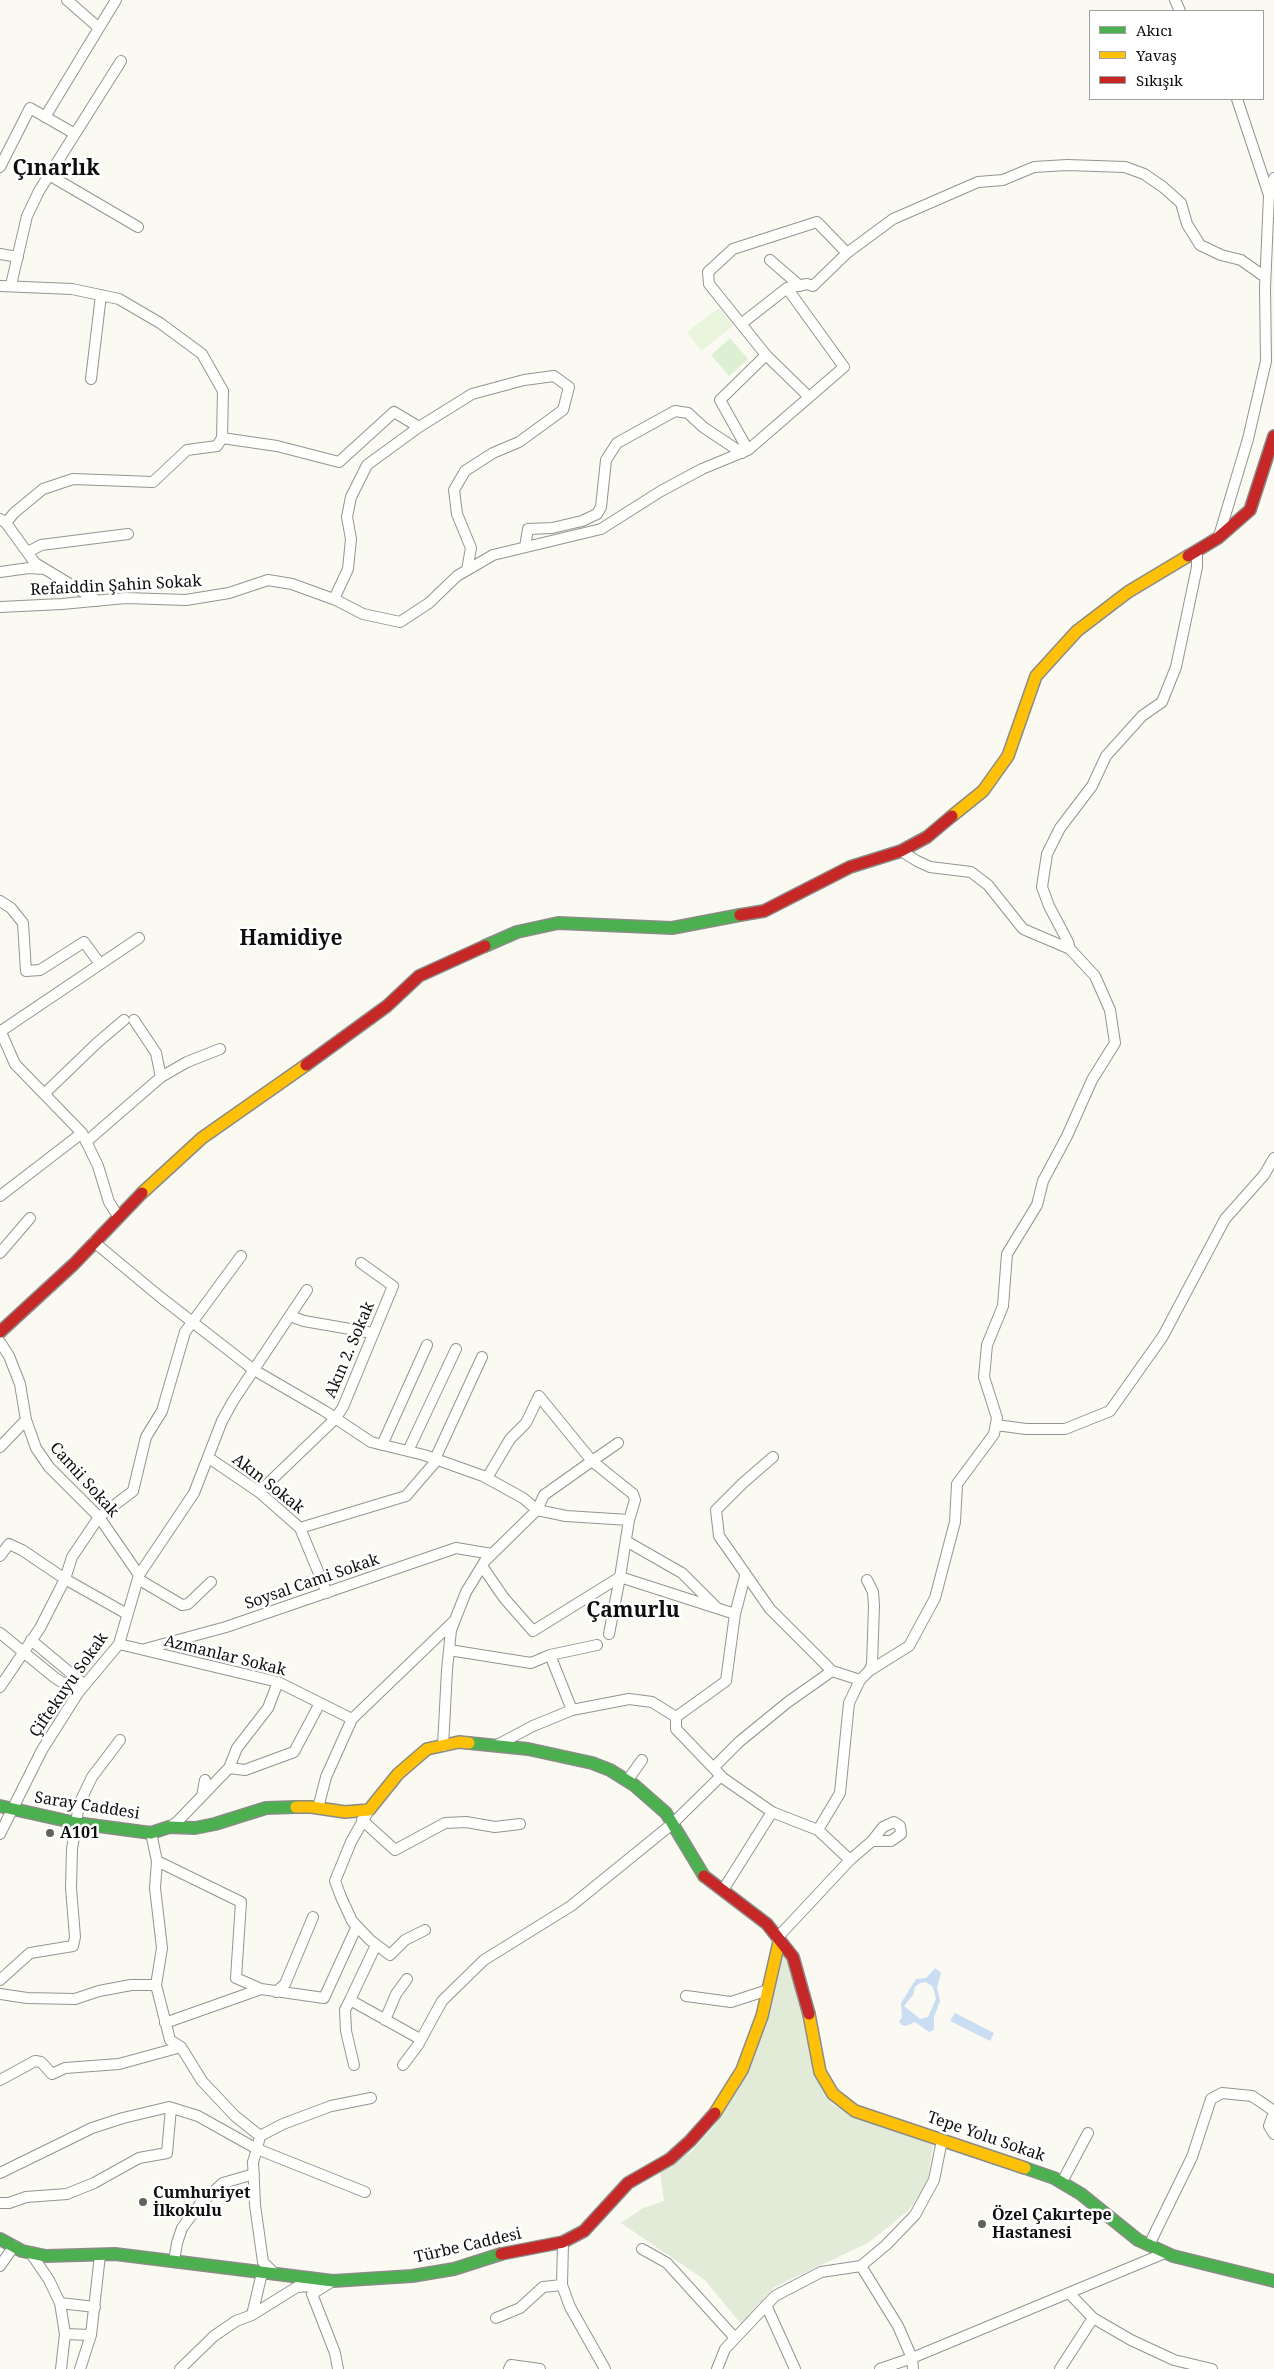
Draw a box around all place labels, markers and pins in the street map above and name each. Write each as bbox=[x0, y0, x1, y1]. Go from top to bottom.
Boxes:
place label: A101 bbox=[60, 1823, 99, 1843]
marker: A101 bbox=[44, 1827, 56, 1839]
place label: Cumhuriyet İlkokulu bbox=[153, 2183, 250, 2221]
marker: Cumhuriyet İlkokulu bbox=[137, 2196, 149, 2208]
place label: Özel Çakırtepe Hastanesi bbox=[992, 2205, 1112, 2243]
marker: Özel Çakırtepe Hastanesi bbox=[976, 2218, 988, 2230]

